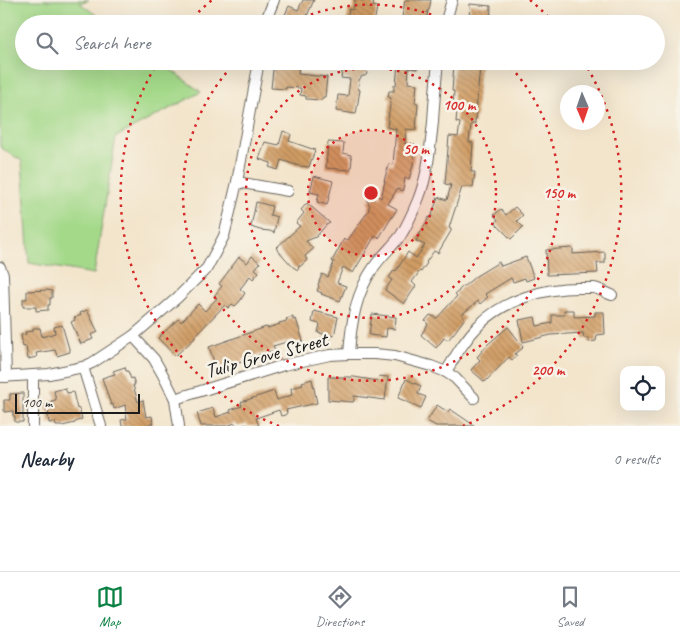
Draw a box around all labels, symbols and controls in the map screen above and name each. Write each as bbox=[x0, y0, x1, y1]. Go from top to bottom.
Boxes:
search box bbox=[15, 15, 665, 70]
icon: search bbox=[33, 29, 61, 57]
text: Search here bbox=[73, 31, 150, 55]
north arrow bbox=[560, 85, 605, 130]
text: 100 m bbox=[443, 96, 477, 115]
text: 50 m bbox=[403, 140, 430, 159]
centre of rings bbox=[362, 184, 380, 202]
text: 150 m bbox=[543, 184, 577, 203]
street label: Tulip Grove Street bbox=[202, 326, 332, 384]
text: 200 m bbox=[532, 361, 566, 380]
map controls bbox=[620, 366, 665, 411]
button: locate bbox=[620, 366, 665, 411]
scale bar bbox=[15, 391, 140, 414]
text: 100 m bbox=[22, 394, 52, 411]
text: Nearby bbox=[20, 446, 73, 472]
text: 0 results bbox=[613, 449, 660, 469]
tab: Map bbox=[96, 583, 124, 630]
tab: Directions bbox=[316, 583, 364, 630]
tab: Saved bbox=[556, 583, 584, 630]

